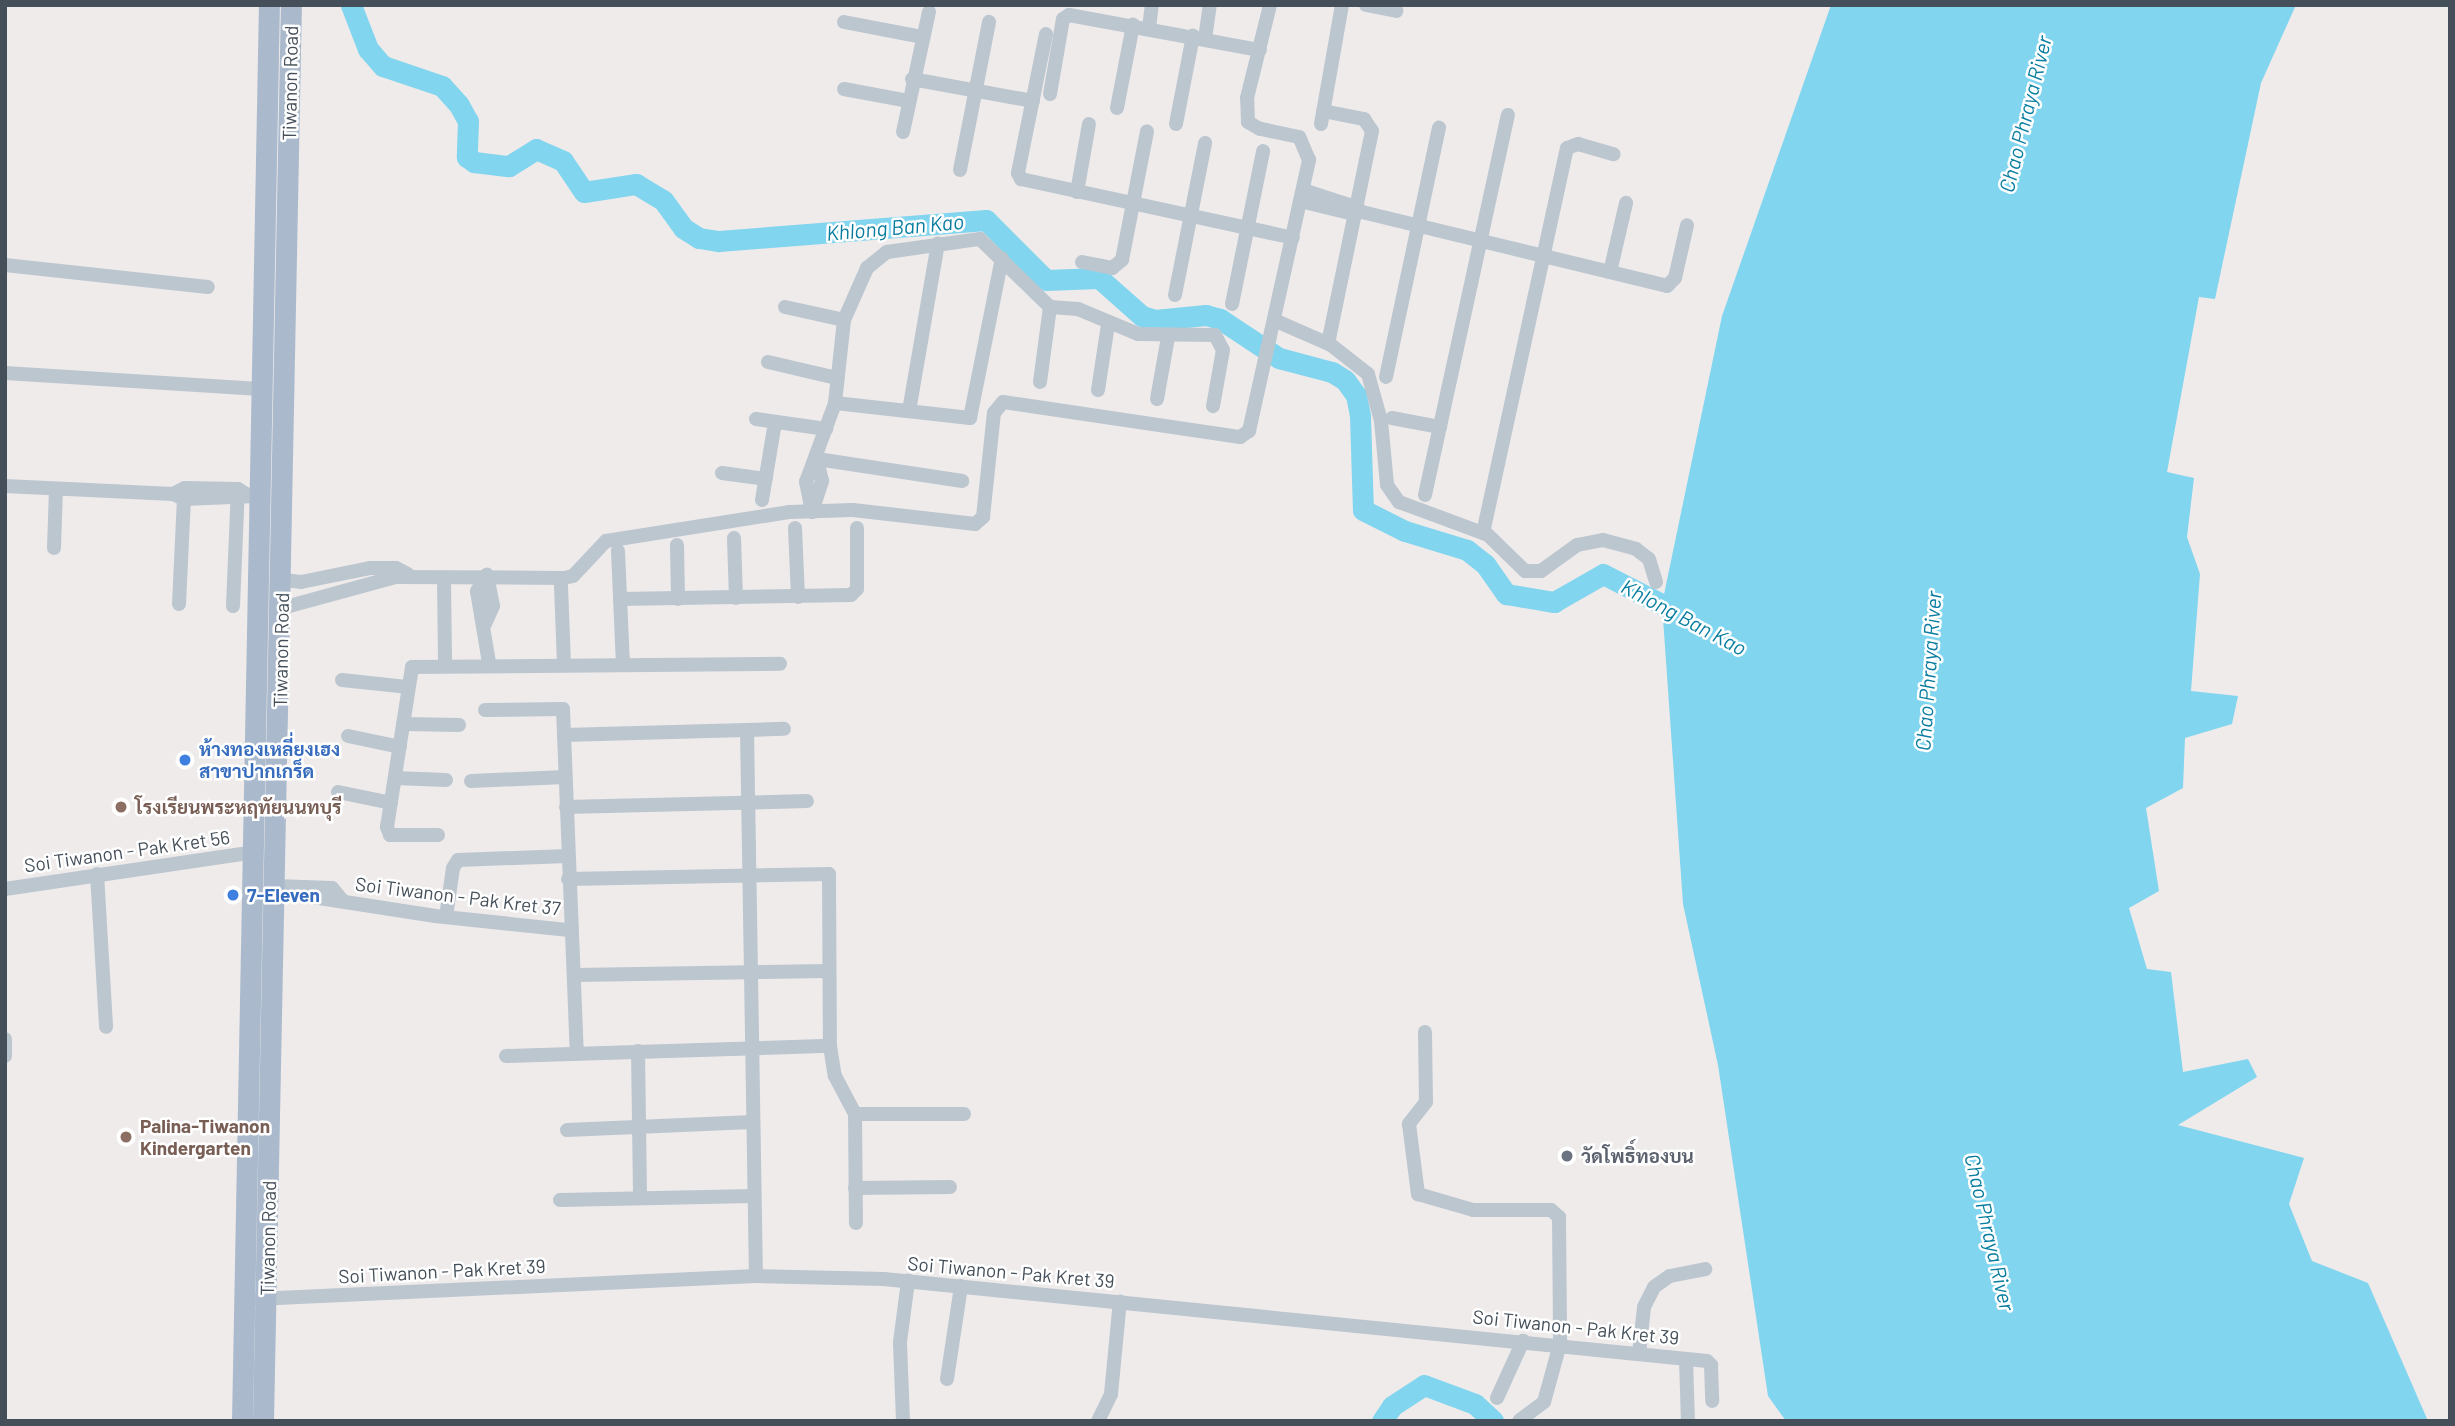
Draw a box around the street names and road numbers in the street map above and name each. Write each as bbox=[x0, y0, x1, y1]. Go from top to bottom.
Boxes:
street label: Tiwanon Road bbox=[278, 25, 302, 141]
street label: Tiwanon Road bbox=[269, 592, 293, 708]
street label: Soi Tiwanon - Pak Kret 56 bbox=[23, 825, 231, 877]
street label: Soi Tiwanon - Pak Kret 37 bbox=[354, 872, 562, 920]
street label: Tiwanon Road bbox=[256, 1180, 280, 1296]
street label: Soi Tiwanon - Pak Kret 39 bbox=[907, 1252, 1115, 1292]
street label: Soi Tiwanon - Pak Kret 39 bbox=[338, 1254, 546, 1288]
street label: Soi Tiwanon - Pak Kret 39 bbox=[1472, 1305, 1680, 1349]

